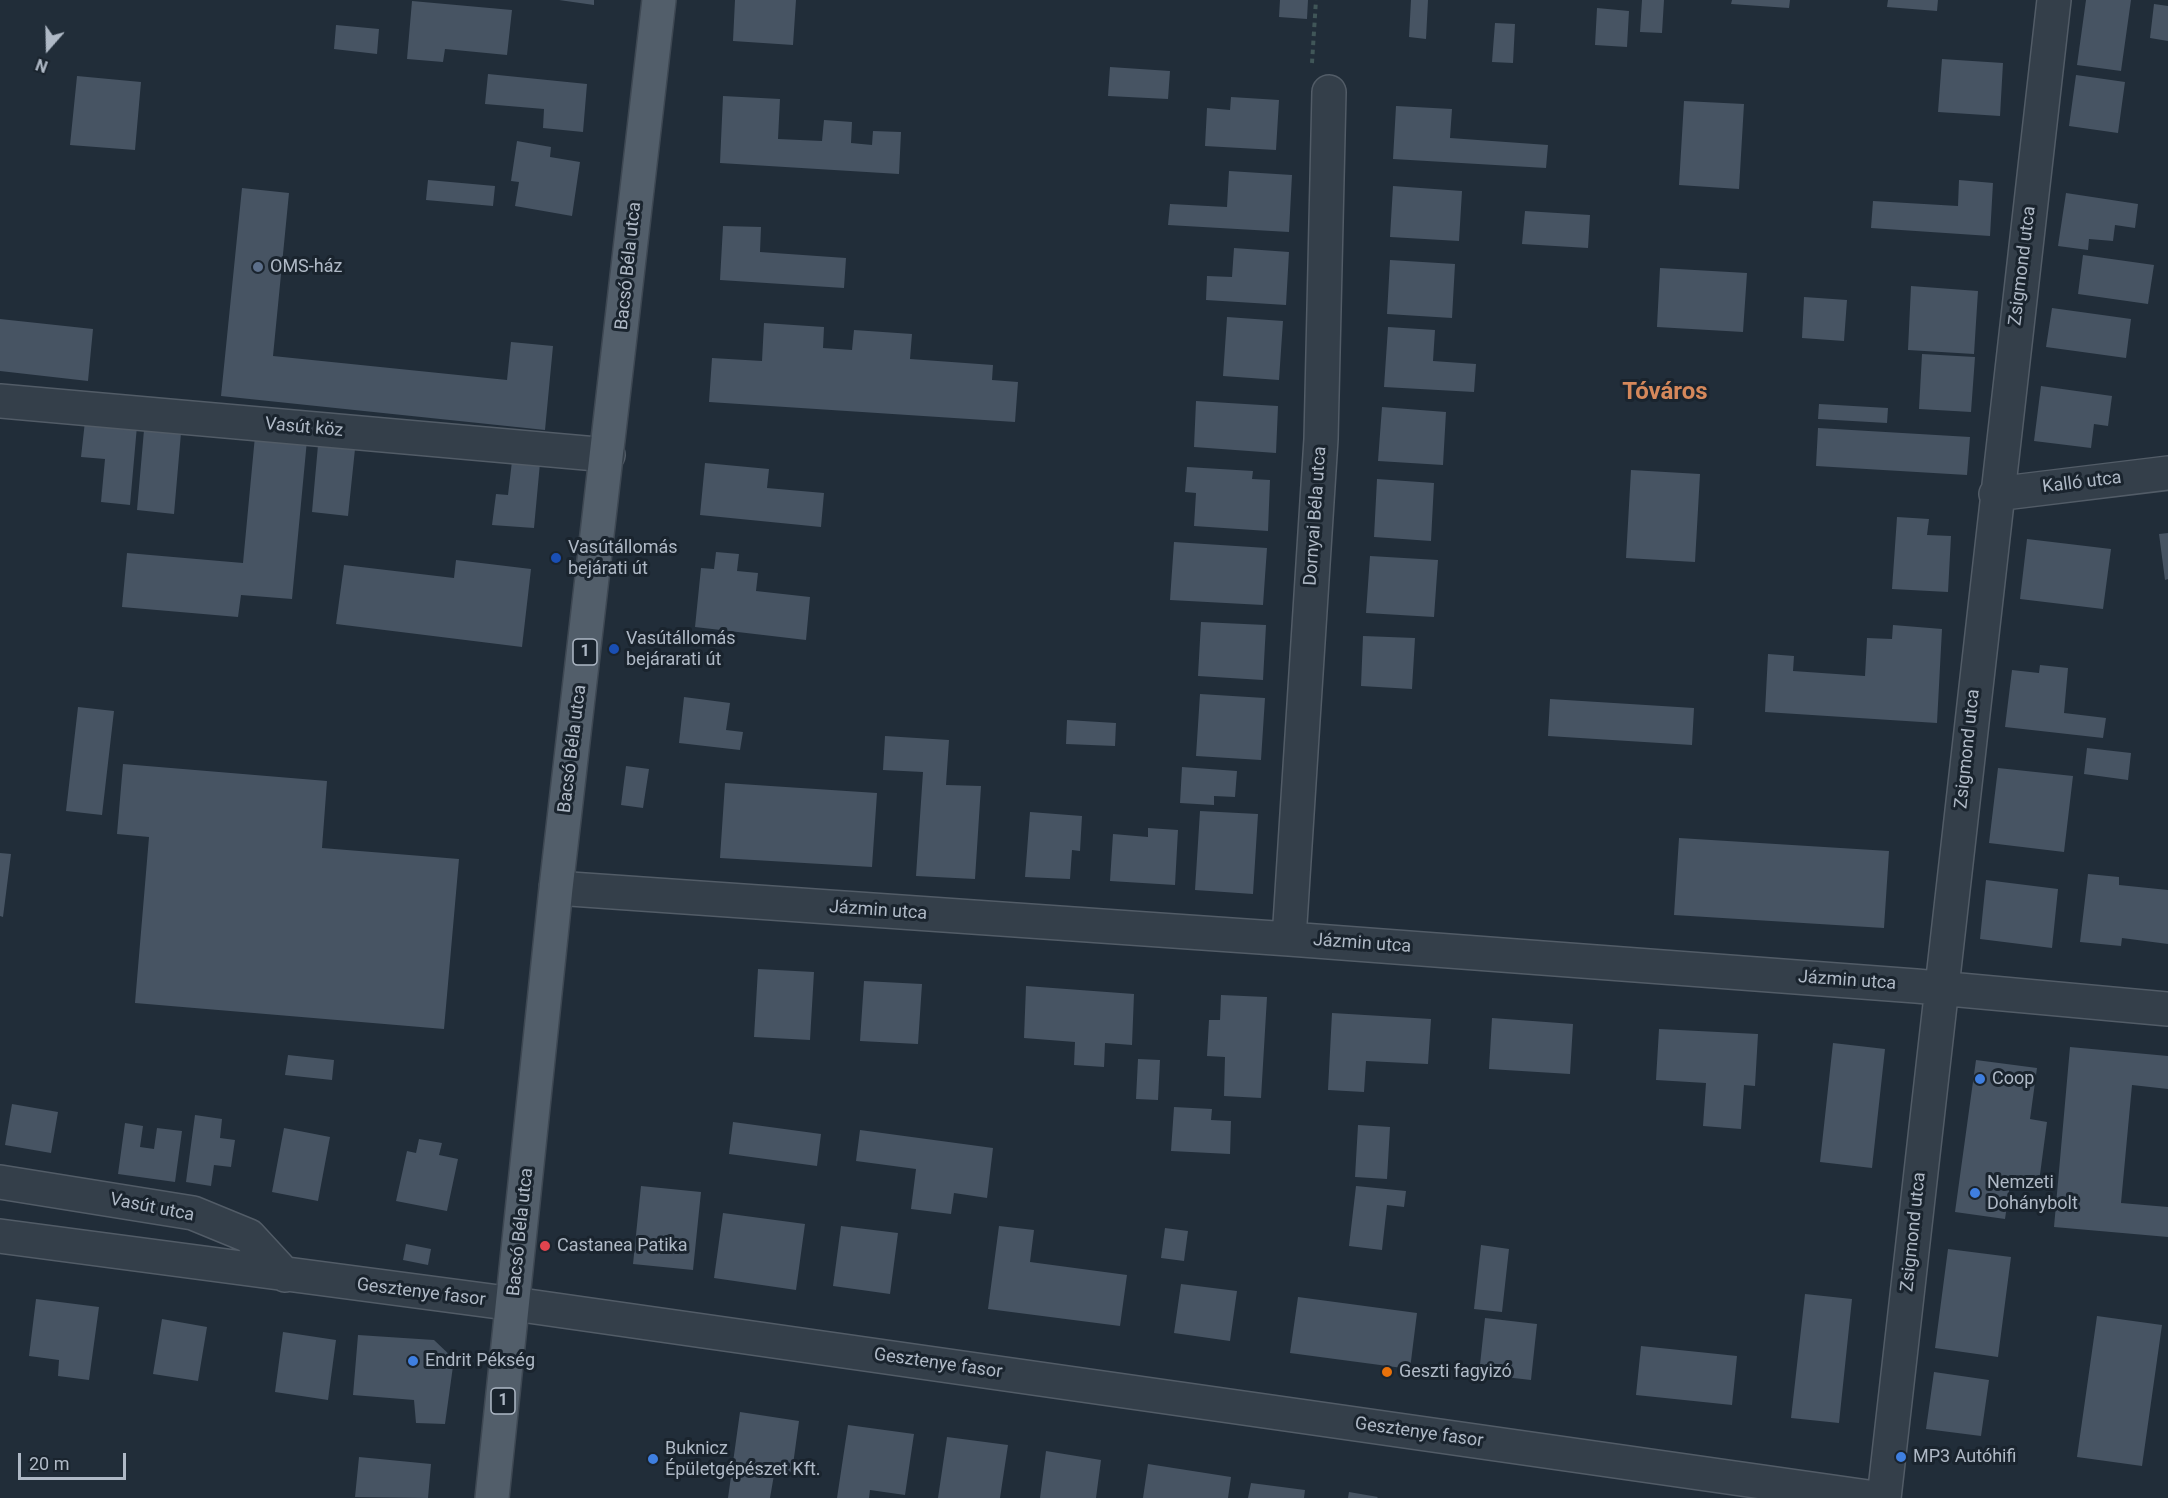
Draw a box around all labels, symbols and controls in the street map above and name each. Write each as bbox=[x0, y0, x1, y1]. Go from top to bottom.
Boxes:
north arrow bbox=[18, 18, 78, 78]
text: N bbox=[33, 55, 50, 76]
street label: Bacsó Béla utca bbox=[612, 201, 646, 331]
street label: Zsigmond utca bbox=[2005, 205, 2041, 327]
place label: OMS-ház bbox=[270, 256, 342, 278]
marker: OMS-ház bbox=[251, 260, 265, 274]
district label: Tóváros bbox=[1622, 379, 1708, 407]
street label: Vasút köz bbox=[264, 414, 344, 442]
street label: Dornyai Béla utca bbox=[1300, 446, 1332, 586]
street label: Kalló utca bbox=[2041, 467, 2123, 499]
place label: Vasútállomás bejárati út bbox=[568, 537, 678, 580]
marker: Vasútállomás bejárati út bbox=[549, 551, 563, 565]
place label: Vasútállomás bejárarati út bbox=[626, 628, 736, 670]
road number: 1 bbox=[573, 639, 597, 665]
marker: Vasútállomás bejárarati út bbox=[607, 642, 621, 656]
street label: Bacsó Béla utca bbox=[554, 684, 592, 814]
street label: Zsigmond utca bbox=[1951, 688, 1985, 810]
street label: Jázmin utca bbox=[828, 897, 928, 925]
street label: Jázmin utca bbox=[1312, 930, 1412, 958]
street label: Jázmin utca bbox=[1797, 967, 1897, 995]
place label: Coop bbox=[1992, 1068, 2034, 1090]
marker: Coop bbox=[1973, 1072, 1987, 1086]
street label: Bacsó Béla utca bbox=[504, 1167, 538, 1297]
street label: Zsigmond utca bbox=[1897, 1171, 1931, 1293]
place label: Nemzeti Dohánybolt bbox=[1987, 1172, 2078, 1214]
marker: Nemzeti Dohánybolt bbox=[1968, 1186, 1982, 1200]
street label: Vasút utca bbox=[108, 1189, 196, 1227]
place label: Castanea Patika bbox=[557, 1235, 687, 1257]
marker: Castanea Patika bbox=[538, 1239, 552, 1253]
street label: Gesztenye fasor bbox=[355, 1274, 487, 1312]
street label: Gesztenye fasor bbox=[872, 1344, 1004, 1384]
place label: Endrit Pékség bbox=[425, 1350, 535, 1372]
marker: Endrit Pékség bbox=[406, 1354, 420, 1368]
place label: Geszti fagyizó bbox=[1399, 1361, 1512, 1383]
marker: Geszti fagyizó bbox=[1380, 1365, 1394, 1379]
road number: 1 bbox=[491, 1388, 515, 1414]
street label: Gesztenye fasor bbox=[1353, 1413, 1485, 1453]
place label: Buknicz Épületgépészet Kft. bbox=[665, 1438, 821, 1480]
scale bar bbox=[21, 1441, 129, 1479]
place label: MP3 Autóhifi bbox=[1913, 1446, 2016, 1468]
marker: MP3 Autóhifi bbox=[1894, 1450, 1908, 1464]
marker: Buknicz Épületgépészet Kft. bbox=[646, 1452, 660, 1466]
text: 20 m bbox=[29, 1453, 69, 1474]

